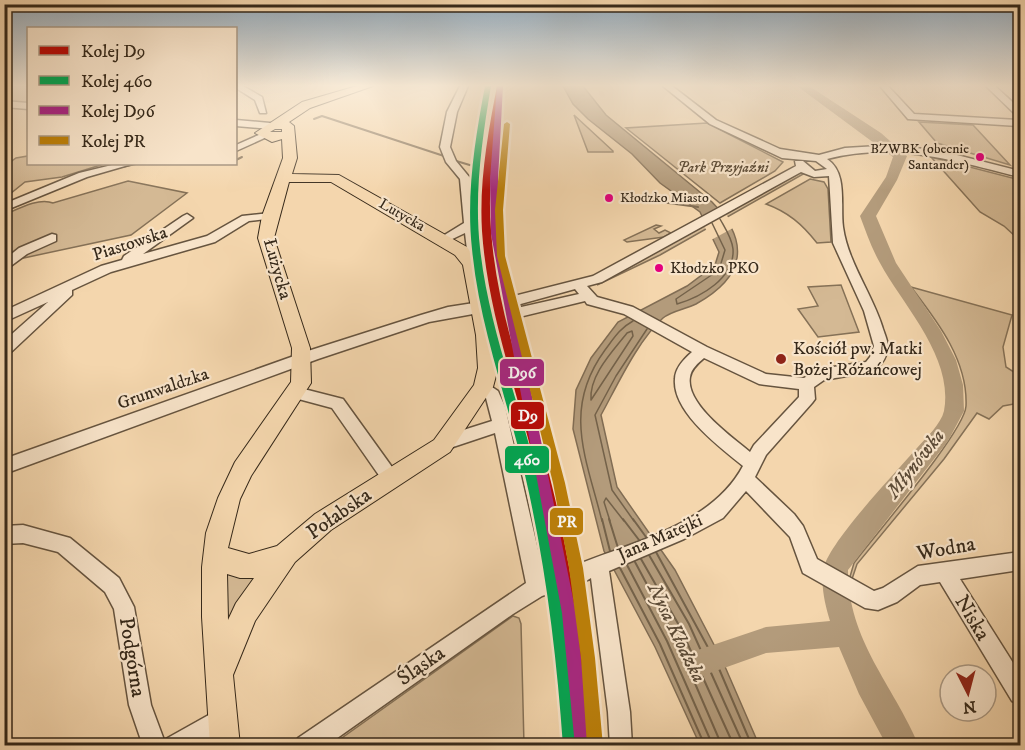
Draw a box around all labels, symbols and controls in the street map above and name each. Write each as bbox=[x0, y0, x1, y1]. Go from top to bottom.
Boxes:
legend bbox=[27, 27, 237, 165]
text: Kolej D9 bbox=[81, 41, 146, 63]
text: Kolej 460 bbox=[81, 71, 153, 93]
text: Kolej D96 bbox=[81, 101, 156, 123]
text: Kolej PR bbox=[81, 131, 146, 153]
place label: BZWBK (obecnie Santander) bbox=[870, 140, 969, 174]
marker: BZWBK (obecnie Santander) bbox=[974, 151, 986, 163]
park label: Park Przyjaźni bbox=[677, 158, 770, 177]
place label: Kłodzko Miasto bbox=[620, 189, 709, 207]
marker: Kłodzko Miasto bbox=[603, 192, 615, 204]
street label: Lutycka bbox=[376, 194, 429, 236]
street label: Piastowska bbox=[90, 221, 171, 266]
street label: Łużycka bbox=[258, 236, 296, 302]
place label: Kłodzko PKO bbox=[670, 258, 759, 278]
marker: Kłodzko PKO bbox=[653, 262, 665, 274]
place label: Kościół pw. Matki Bożej Różańcowej bbox=[793, 338, 922, 381]
marker: Kościół pw. Matki Bożej Różańcowej bbox=[774, 352, 788, 366]
line badge: D96 bbox=[499, 358, 545, 387]
street label: Grunwaldzka bbox=[114, 363, 212, 415]
text: D96 bbox=[508, 363, 538, 383]
line badge: D9 bbox=[510, 401, 545, 430]
text: D9 bbox=[518, 406, 538, 426]
water label: Młynówka bbox=[880, 424, 951, 505]
line badge: 460 bbox=[504, 445, 550, 474]
text: 460 bbox=[513, 450, 540, 470]
street label: Połabska bbox=[302, 482, 377, 546]
line badge: PR bbox=[549, 507, 584, 536]
street label: Jana Matejki bbox=[612, 510, 706, 567]
text: PR bbox=[557, 512, 577, 532]
street label: Wodna bbox=[914, 531, 977, 567]
water label: Nysa Kłodzka bbox=[641, 578, 711, 687]
street label: Niska bbox=[948, 591, 996, 646]
street label: Podgórna bbox=[113, 615, 151, 699]
street label: Śląska bbox=[391, 639, 450, 692]
north arrow bbox=[938, 663, 998, 723]
text: N bbox=[962, 696, 977, 718]

